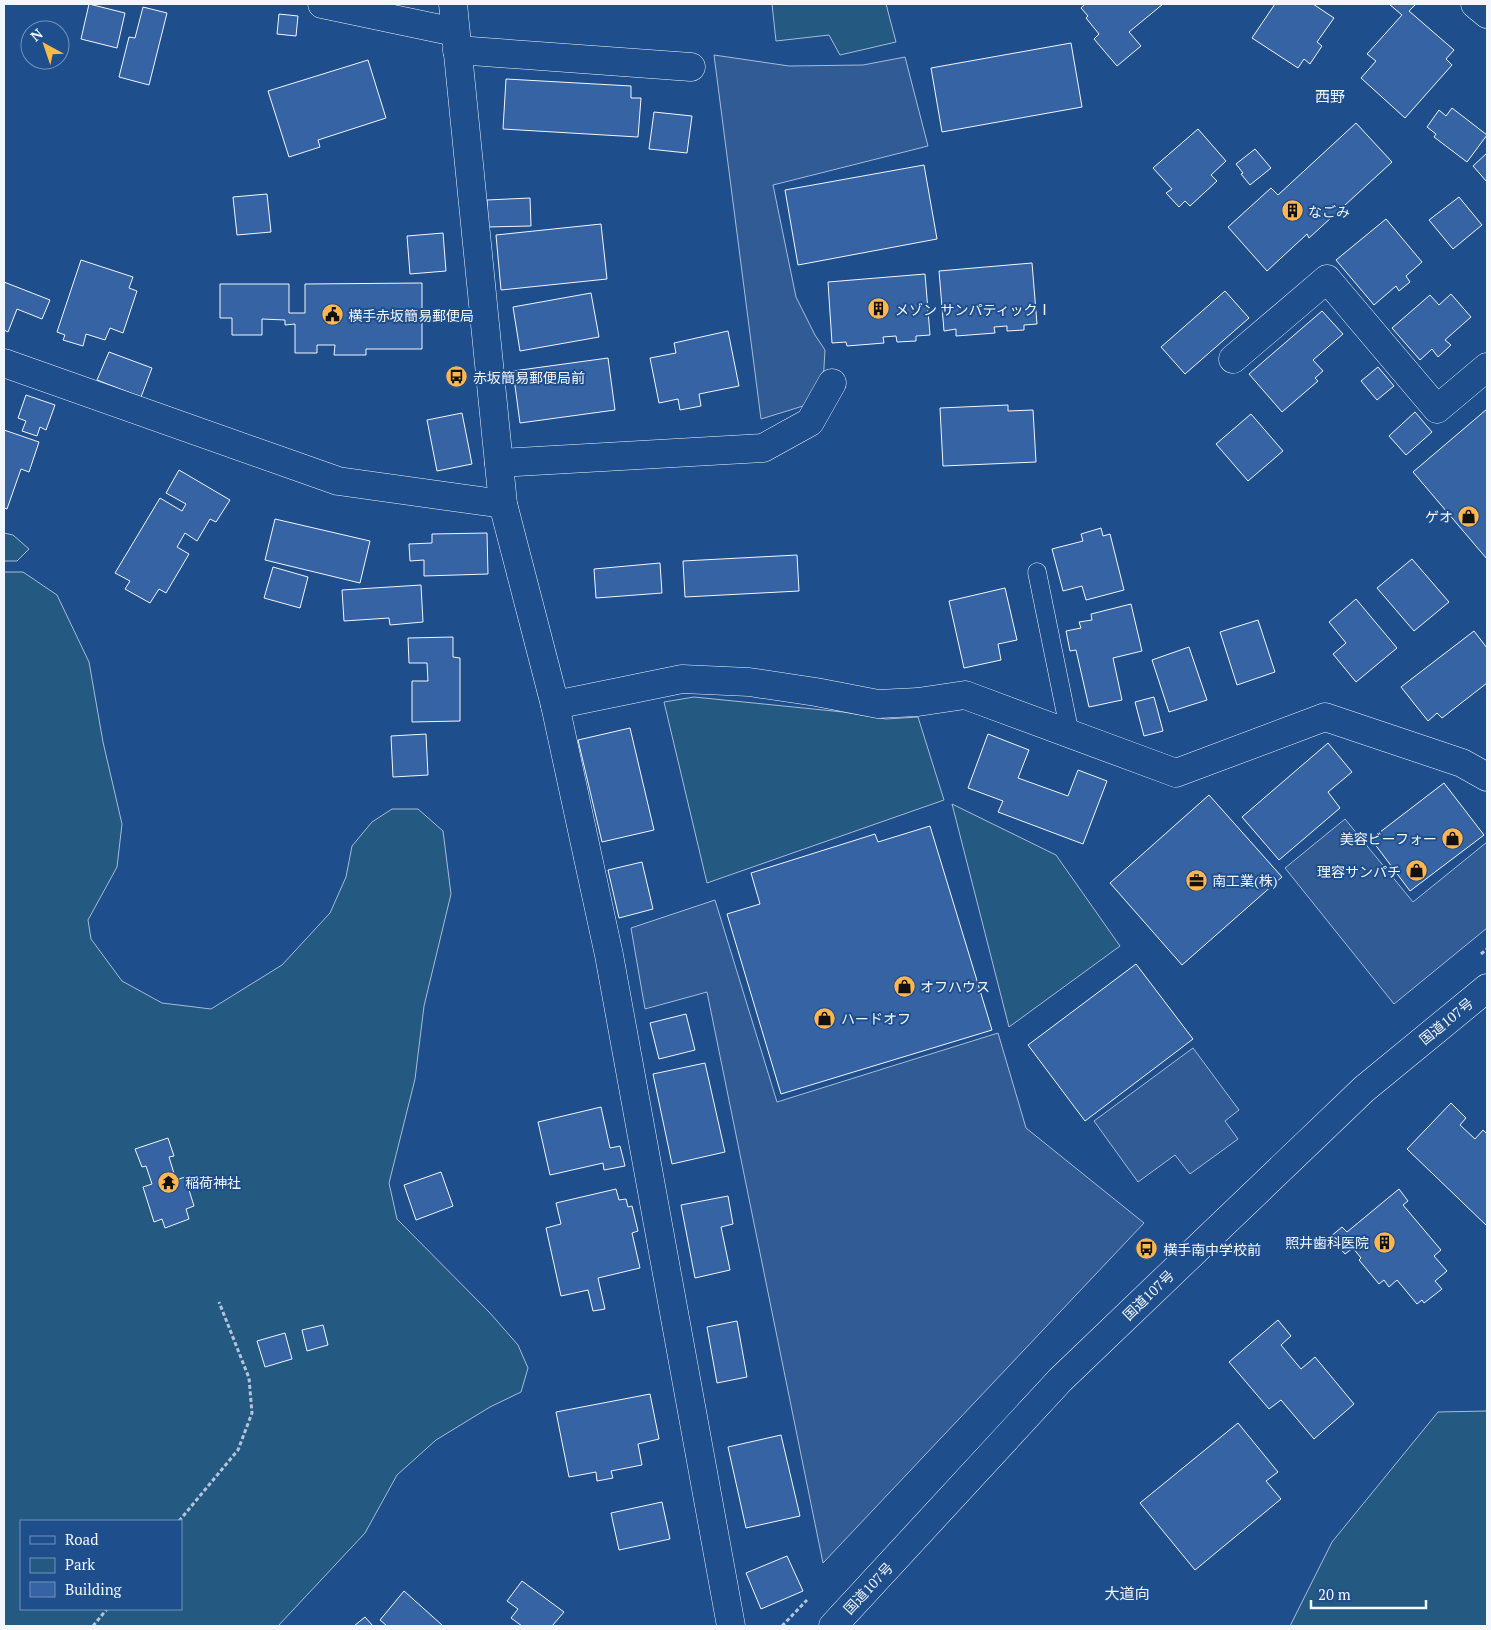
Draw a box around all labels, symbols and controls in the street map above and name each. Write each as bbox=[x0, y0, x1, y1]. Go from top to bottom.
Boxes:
north arrow bbox=[20, 20, 70, 70]
text: N bbox=[26, 24, 47, 45]
district label: 西野 bbox=[1315, 86, 1345, 106]
building icon: なごみ bbox=[1280, 199, 1304, 223]
place label: なごみ bbox=[1308, 202, 1350, 221]
building icon: メゾン サンパティックⅠ bbox=[867, 297, 891, 321]
place label: メゾン サンパティックⅠ bbox=[895, 300, 1052, 319]
public building icon: 横手赤坂簡易郵便局 bbox=[320, 303, 344, 327]
place label: 横手赤坂簡易郵便局 bbox=[348, 306, 474, 325]
bus stop icon: 赤坂簡易郵便局前 bbox=[445, 365, 469, 389]
place label: 赤坂簡易郵便局前 bbox=[473, 368, 585, 387]
shop icon: ゲオ bbox=[1457, 504, 1481, 528]
place label: ゲオ bbox=[1425, 507, 1453, 526]
shop icon: 美容ビーフォー bbox=[1441, 826, 1465, 850]
place label: 美容ビーフォー bbox=[1340, 829, 1437, 848]
shop icon: 理容サンパチ bbox=[1405, 859, 1429, 883]
place label: 理容サンパチ bbox=[1317, 862, 1401, 881]
office icon: 南工業(株) bbox=[1184, 868, 1208, 892]
place label: 南工業(株) bbox=[1212, 871, 1278, 890]
shop icon: オフハウス bbox=[892, 974, 916, 998]
place label: オフハウス bbox=[920, 977, 990, 996]
street label: 国道107号 bbox=[1415, 993, 1477, 1049]
shop icon: ハードオフ bbox=[813, 1006, 837, 1030]
place label: ハードオフ bbox=[841, 1009, 911, 1028]
temple icon: 稲荷神社 bbox=[157, 1170, 181, 1194]
place label: 稲荷神社 bbox=[185, 1173, 241, 1192]
building icon: 照井歯科医院 bbox=[1373, 1230, 1397, 1254]
place label: 照井歯科医院 bbox=[1285, 1233, 1369, 1252]
bus stop icon: 横手南中学校前 bbox=[1135, 1237, 1159, 1261]
place label: 横手南中学校前 bbox=[1163, 1240, 1261, 1259]
street label: 国道107号 bbox=[1118, 1266, 1178, 1324]
legend bbox=[20, 1520, 182, 1610]
text: Road bbox=[65, 1529, 98, 1549]
text: Park bbox=[65, 1554, 95, 1574]
street label: 国道107号 bbox=[839, 1558, 897, 1618]
scale bar bbox=[1311, 1578, 1426, 1610]
text: Building bbox=[65, 1579, 123, 1599]
district label: 大道向 bbox=[1104, 1583, 1150, 1603]
text: 20 m bbox=[1318, 1584, 1351, 1604]

